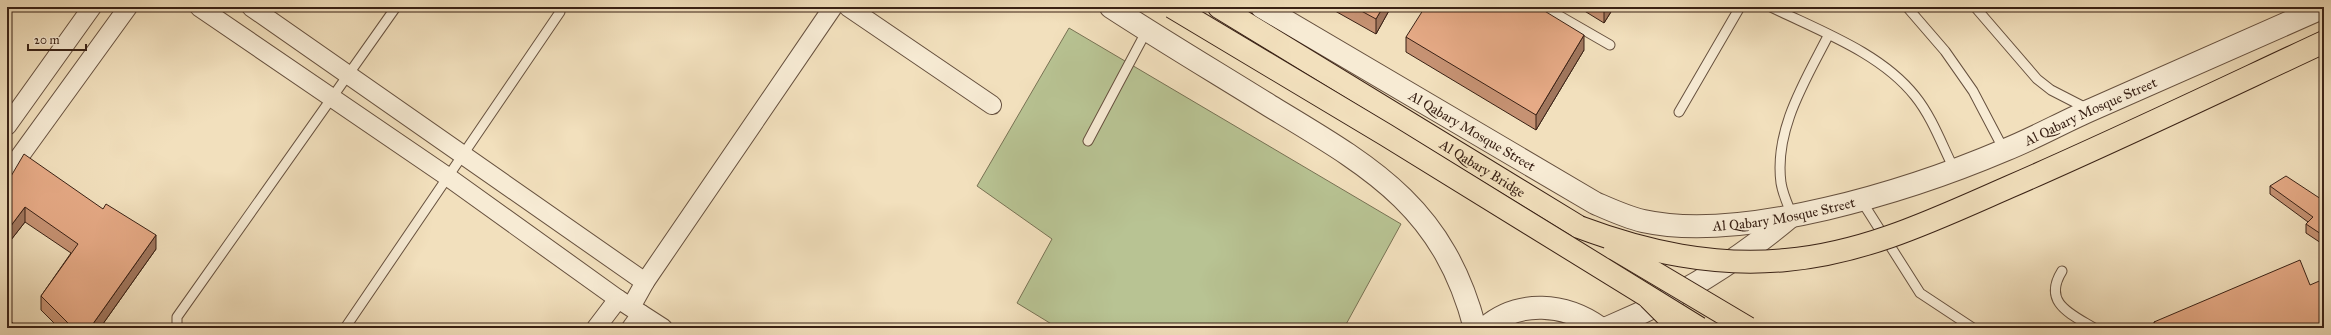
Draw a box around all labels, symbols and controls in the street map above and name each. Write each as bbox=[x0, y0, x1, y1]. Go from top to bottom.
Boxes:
scale bar bbox=[28, 26, 86, 52]
text: 20 m bbox=[34, 33, 60, 47]
street label: Al Qabary Mosque Street bbox=[2021, 74, 2160, 150]
street label: Al Qabary Mosque Street bbox=[1405, 87, 1538, 175]
street label: Al Qabary Bridge bbox=[1436, 135, 1528, 201]
street label: Al Qabary Mosque Street bbox=[1711, 194, 1857, 235]

